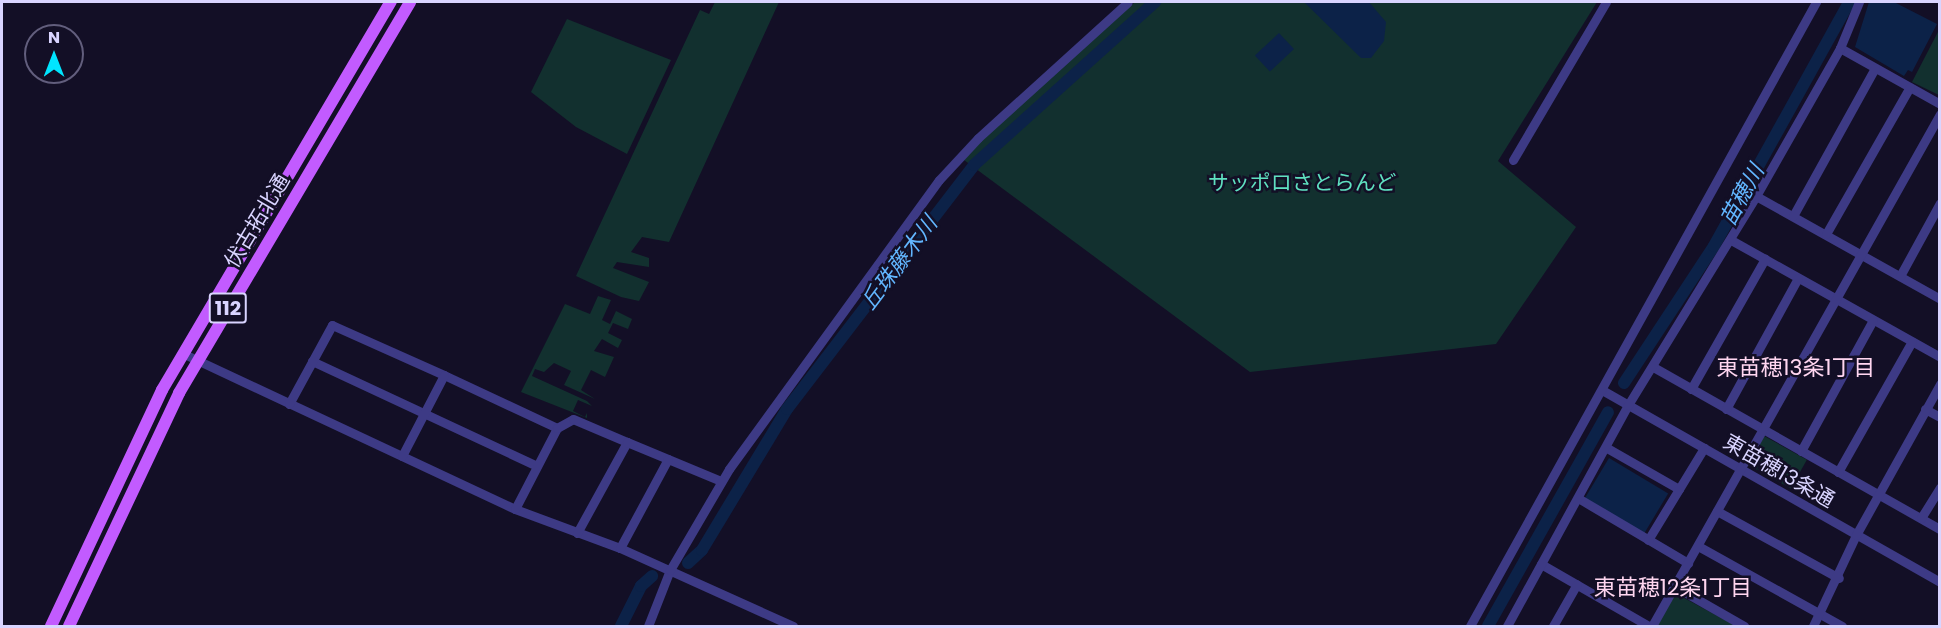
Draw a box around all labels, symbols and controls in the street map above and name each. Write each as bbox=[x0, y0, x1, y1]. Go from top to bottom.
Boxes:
north arrow bbox=[24, 24, 84, 84]
text: N bbox=[48, 26, 60, 49]
water label: 苗穂川 bbox=[1714, 160, 1770, 230]
street label: 伏古拓北通 bbox=[219, 170, 295, 272]
park label: サッポロさとらんど bbox=[1208, 170, 1396, 196]
water label: 丘珠藤木川 bbox=[855, 211, 943, 315]
road number: 112 bbox=[208, 291, 248, 325]
district label: 東苗穂13条1丁目 bbox=[1716, 355, 1876, 381]
street label: 東苗穂13条通 bbox=[1719, 429, 1839, 513]
district label: 東苗穂12条1丁目 bbox=[1594, 575, 1752, 601]

